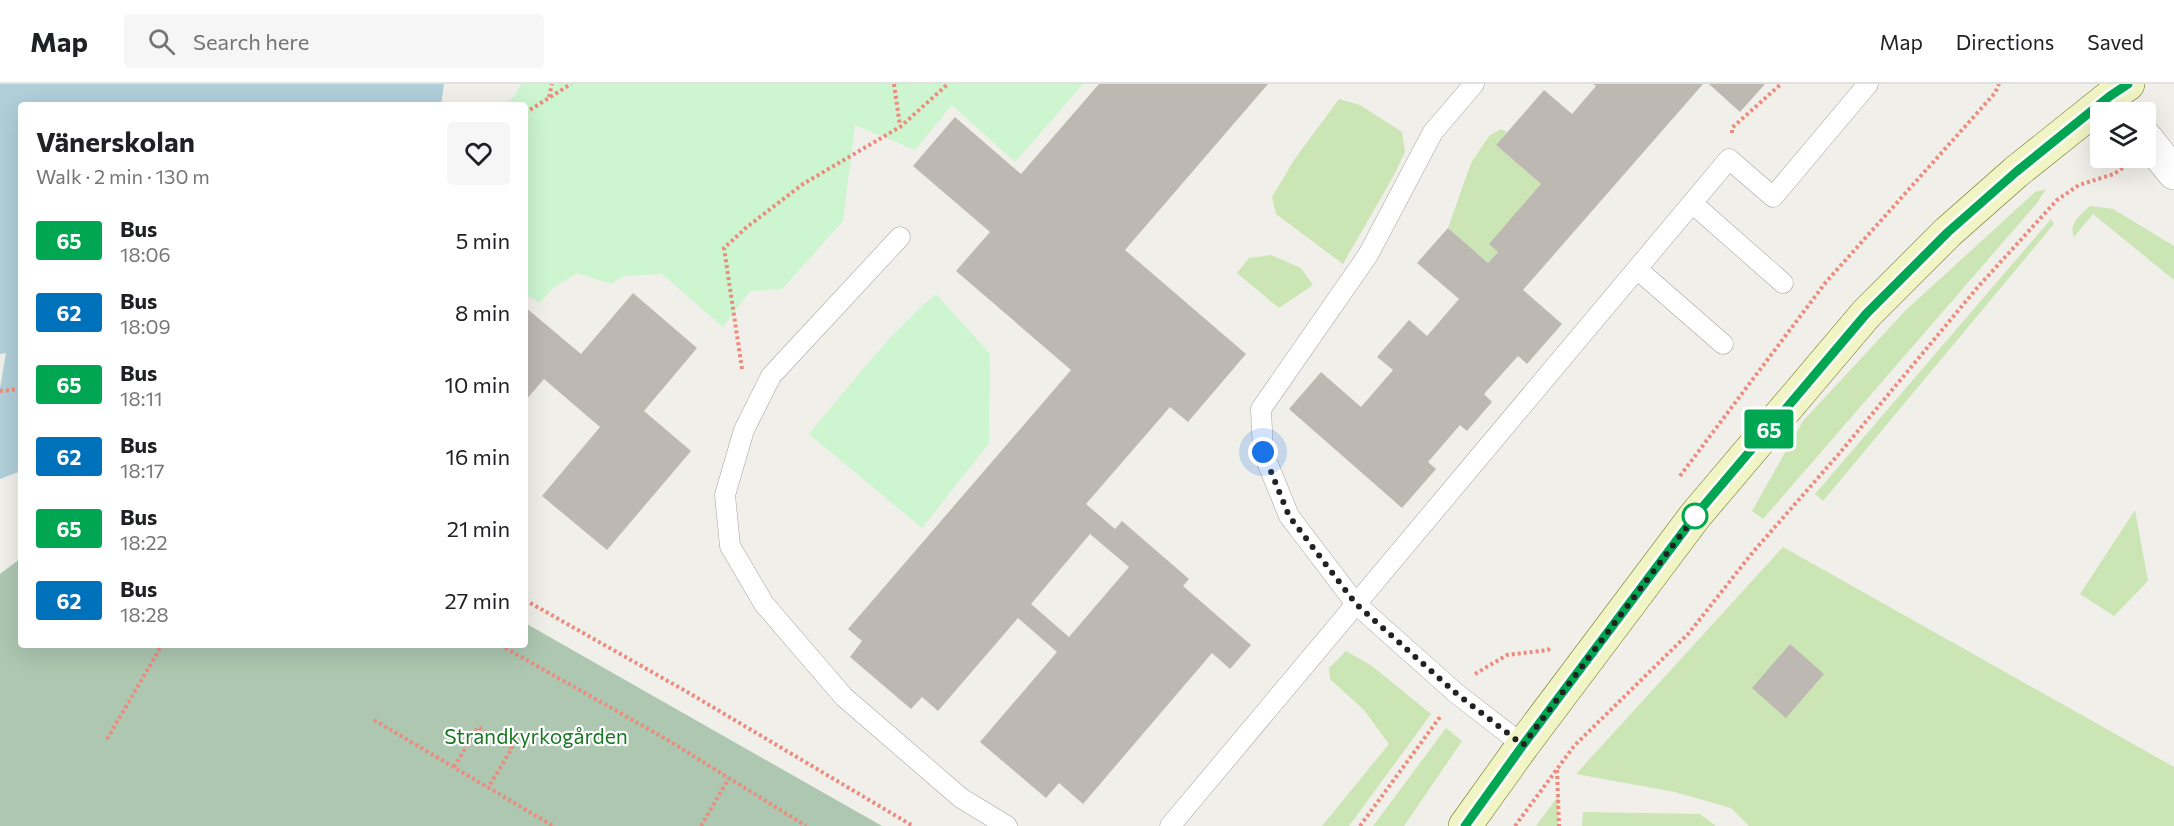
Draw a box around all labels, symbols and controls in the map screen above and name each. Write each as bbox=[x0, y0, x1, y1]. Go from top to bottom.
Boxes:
search box bbox=[124, 14, 544, 68]
text: Map bbox=[30, 24, 88, 58]
icon: search bbox=[145, 25, 178, 58]
text: Search here bbox=[193, 28, 309, 55]
text: Map bbox=[1880, 29, 1923, 54]
text: Directions bbox=[1956, 29, 2054, 54]
text: Saved bbox=[2087, 29, 2144, 54]
map controls bbox=[2090, 102, 2156, 168]
button: layers bbox=[2090, 102, 2156, 168]
button: heart bbox=[447, 122, 510, 185]
text: Vänerskolan bbox=[36, 124, 195, 158]
text: Walk · 2 min · 130 m bbox=[36, 164, 210, 188]
text: Bus bbox=[120, 215, 157, 242]
text: 5 min bbox=[456, 227, 510, 254]
text: 65 bbox=[56, 228, 82, 253]
text: 18:06 bbox=[120, 242, 171, 266]
text: Bus bbox=[120, 287, 157, 314]
text: 8 min bbox=[455, 299, 510, 326]
text: 62 bbox=[57, 300, 81, 325]
text: 18:09 bbox=[120, 314, 171, 338]
text: Bus bbox=[120, 359, 157, 386]
text: 10 min bbox=[445, 371, 510, 398]
text: 65 bbox=[56, 372, 82, 397]
text: 18:11 bbox=[120, 386, 163, 410]
line badge: 65 bbox=[1742, 410, 1796, 448]
text: 65 bbox=[1756, 417, 1782, 442]
text: Bus bbox=[120, 431, 157, 458]
your location bbox=[1248, 437, 1278, 467]
text: 16 min bbox=[446, 443, 510, 470]
text: 62 bbox=[57, 444, 81, 469]
text: 18:17 bbox=[120, 458, 165, 482]
text: Bus bbox=[120, 503, 157, 530]
unlabelled marker bbox=[1682, 503, 1708, 529]
text: 21 min bbox=[447, 515, 510, 542]
text: 65 bbox=[56, 516, 82, 541]
text: 18:22 bbox=[120, 530, 168, 554]
text: Bus bbox=[120, 575, 157, 602]
text: 27 min bbox=[445, 587, 510, 614]
text: 62 bbox=[57, 588, 81, 613]
text: 18:28 bbox=[120, 602, 169, 626]
park label: Strandkyrkogården bbox=[444, 723, 628, 748]

